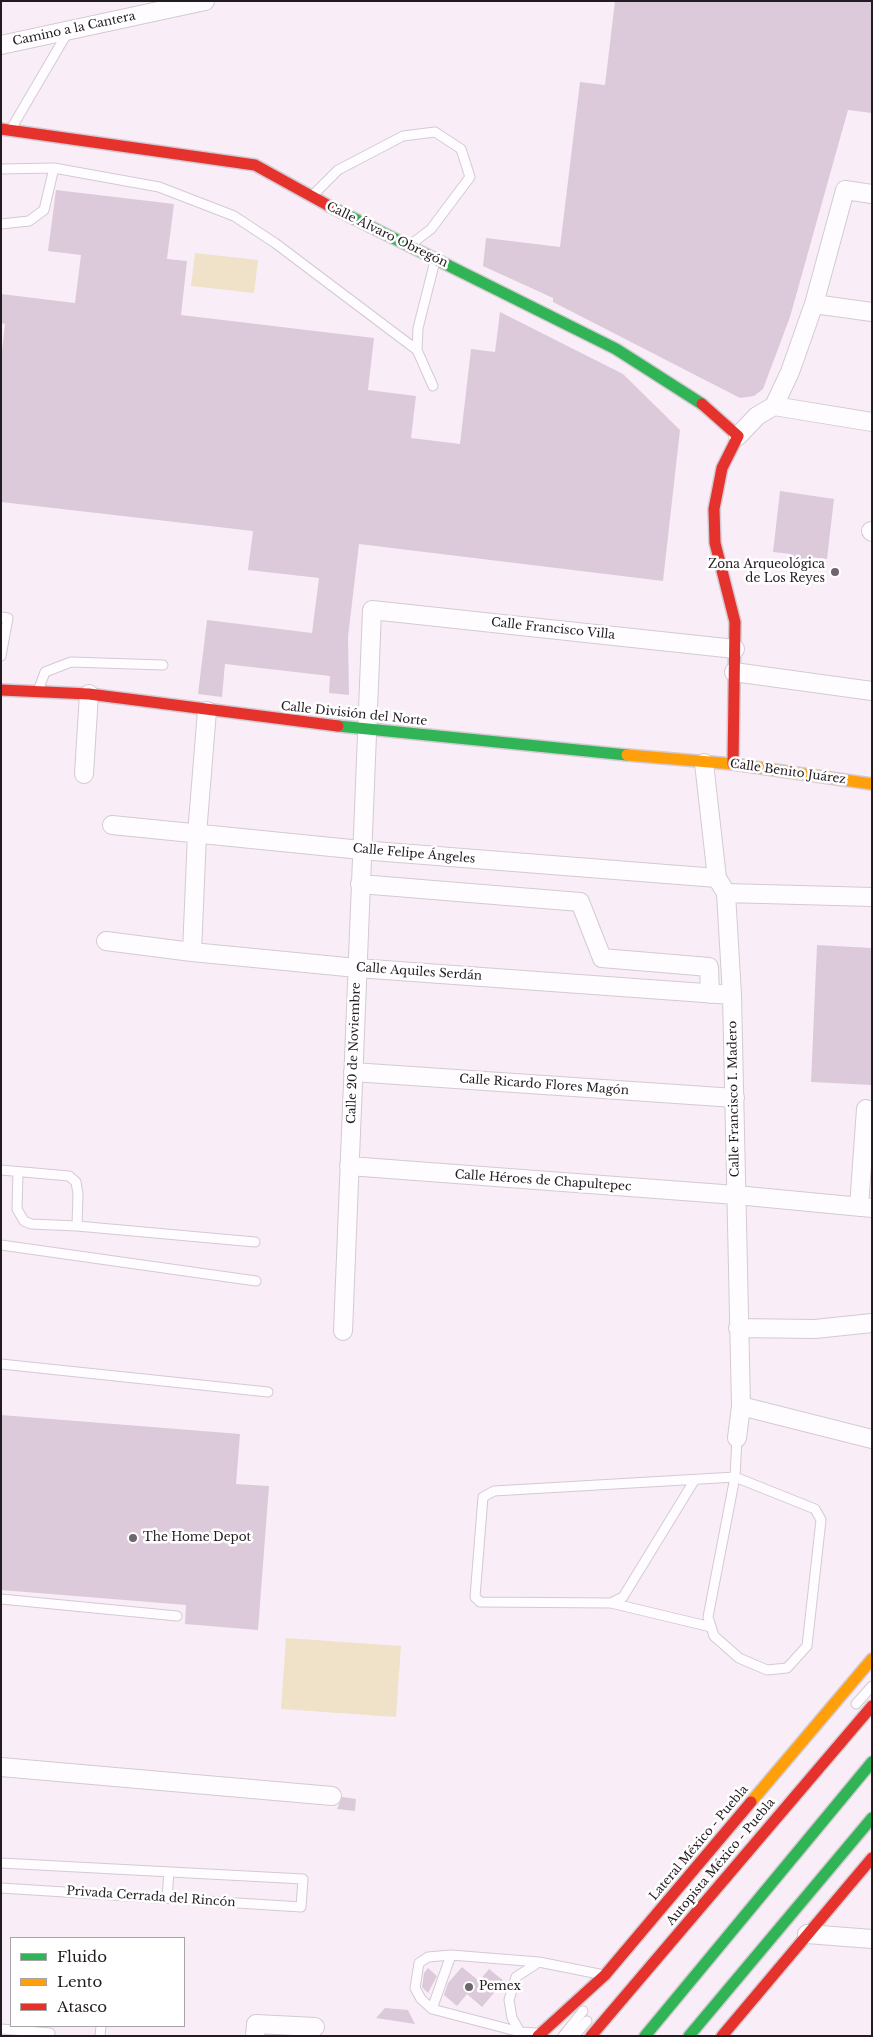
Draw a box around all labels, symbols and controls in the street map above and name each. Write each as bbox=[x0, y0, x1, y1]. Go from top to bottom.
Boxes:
street label: Camino a la Cantera bbox=[11, 9, 137, 49]
street label: Calle Álvaro Obregón bbox=[324, 199, 450, 271]
place label: Zona Arqueológica de Los Reyes bbox=[708, 558, 825, 586]
marker: Zona Arqueológica de Los Reyes bbox=[829, 566, 841, 578]
street label: Calle Francisco Villa bbox=[490, 615, 616, 643]
street label: Calle División del Norte bbox=[280, 699, 428, 729]
street label: Calle Benito Juárez bbox=[729, 757, 847, 787]
street label: Calle Felipe Ángeles bbox=[352, 841, 476, 867]
street label: Calle Aquiles Serdán bbox=[355, 960, 483, 984]
street label: Calle 20 de Noviembre bbox=[344, 982, 364, 1124]
street label: Calle Francisco I. Madero bbox=[725, 1021, 743, 1177]
street label: Calle Ricardo Flores Magón bbox=[459, 1072, 629, 1098]
street label: Calle Héroes de Chapultepec bbox=[454, 1168, 632, 1194]
place label: The Home Depot bbox=[143, 1531, 251, 1545]
marker: The Home Depot bbox=[127, 1532, 139, 1544]
street label: Lateral México - Puebla bbox=[647, 1783, 751, 1903]
street label: Autopista México - Puebla bbox=[664, 1796, 778, 1928]
street label: Privada Cerrada del Rincón bbox=[66, 1884, 236, 1910]
legend bbox=[10, 1937, 185, 2027]
text: Fluido bbox=[57, 1947, 107, 1966]
text: Lento bbox=[57, 1972, 102, 1991]
place label: Pemex bbox=[479, 1980, 521, 1994]
marker: Pemex bbox=[463, 1981, 475, 1993]
text: Atasco bbox=[57, 1997, 107, 2016]

